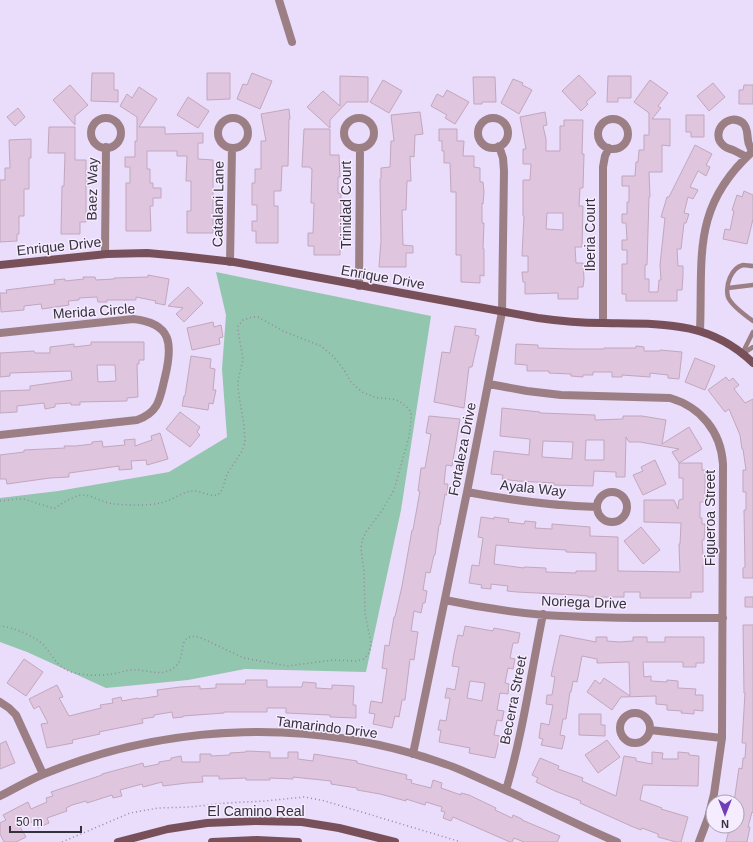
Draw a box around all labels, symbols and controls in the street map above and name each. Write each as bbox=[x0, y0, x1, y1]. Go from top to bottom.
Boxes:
street label: Baez Way bbox=[83, 157, 101, 221]
street label: Catalani Lane bbox=[209, 160, 227, 247]
street label: Trinidad Court bbox=[338, 161, 354, 249]
street label: Iberia Court bbox=[582, 198, 598, 272]
street label: Enrique Drive bbox=[16, 234, 102, 258]
street label: Enrique Drive bbox=[340, 262, 426, 292]
street label: Merida Circle bbox=[52, 300, 136, 322]
street label: Fortaleza Drive bbox=[445, 401, 479, 497]
street label: Figueroa Street bbox=[702, 470, 718, 566]
street label: Ayala Way bbox=[499, 477, 567, 499]
street label: Noriega Drive bbox=[541, 593, 627, 611]
street label: Becerra Street bbox=[497, 654, 529, 746]
street label: Tamarindo Drive bbox=[275, 713, 379, 741]
north arrow bbox=[705, 794, 745, 834]
street label: El Camino Real bbox=[207, 803, 305, 819]
scale bar bbox=[10, 808, 81, 834]
text: 50 m bbox=[16, 815, 43, 829]
text: N bbox=[721, 818, 729, 830]

